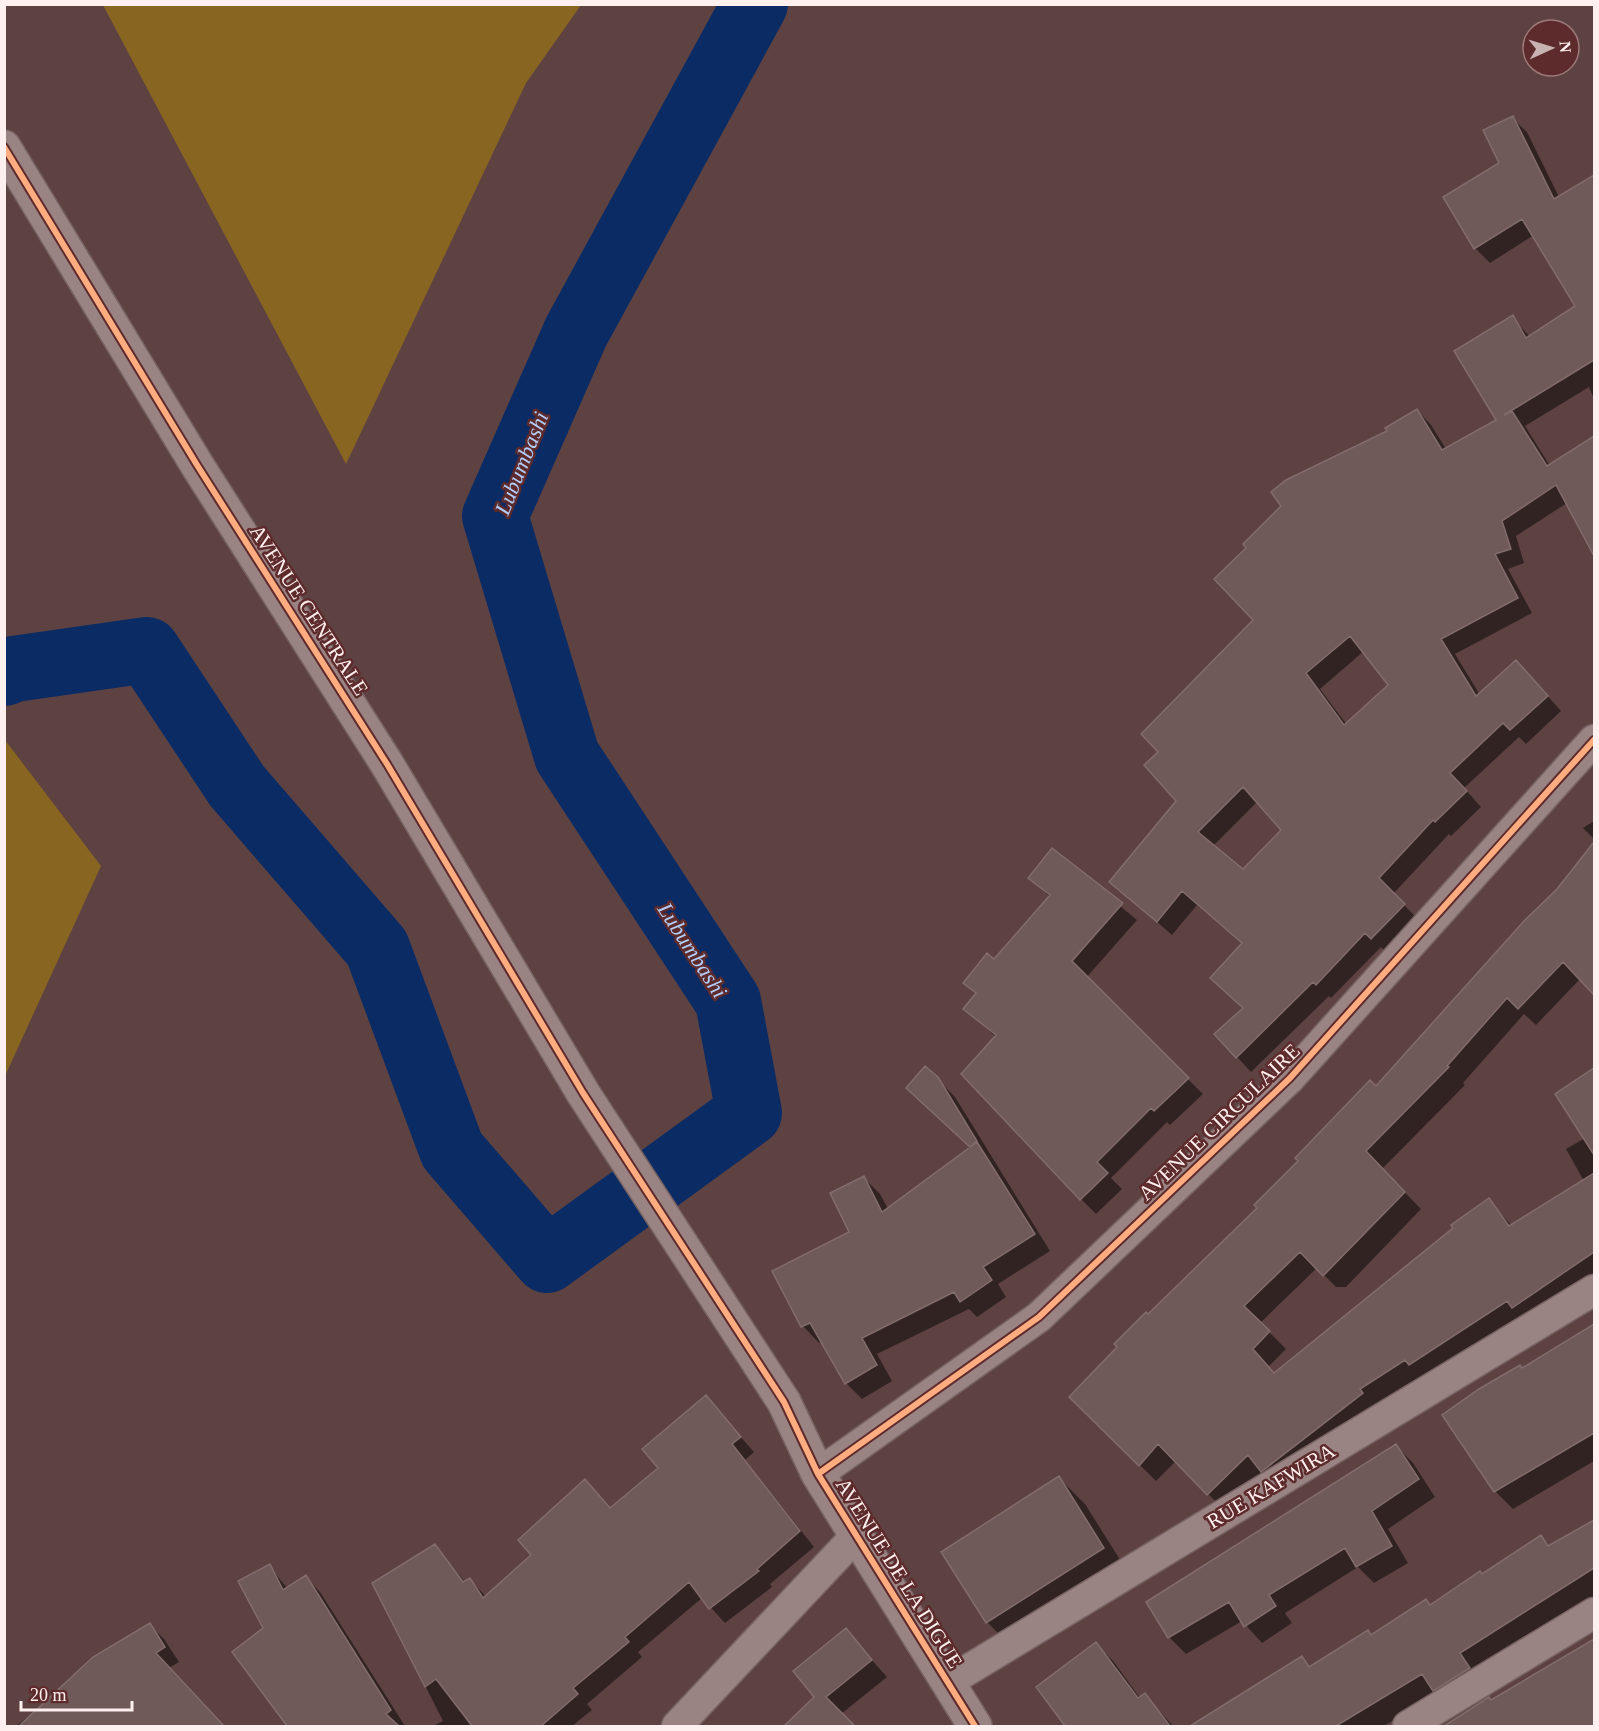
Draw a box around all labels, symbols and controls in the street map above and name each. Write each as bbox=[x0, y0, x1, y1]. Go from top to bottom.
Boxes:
north arrow bbox=[1521, 18, 1581, 78]
text: N bbox=[1557, 41, 1574, 54]
water label: Lubumbashi bbox=[489, 408, 553, 519]
street label: AVENUE CENTRALE bbox=[245, 520, 373, 700]
water label: Lubumbashi bbox=[652, 897, 733, 1003]
street label: AVENUE CIRCULAIRE bbox=[1133, 1039, 1305, 1205]
street label: RUE KAFWIRA bbox=[1203, 1438, 1340, 1534]
street label: AVENUE DE LA DIGUE bbox=[831, 1474, 967, 1672]
scale bar bbox=[21, 1674, 132, 1712]
text: 20 m bbox=[30, 1685, 67, 1705]

